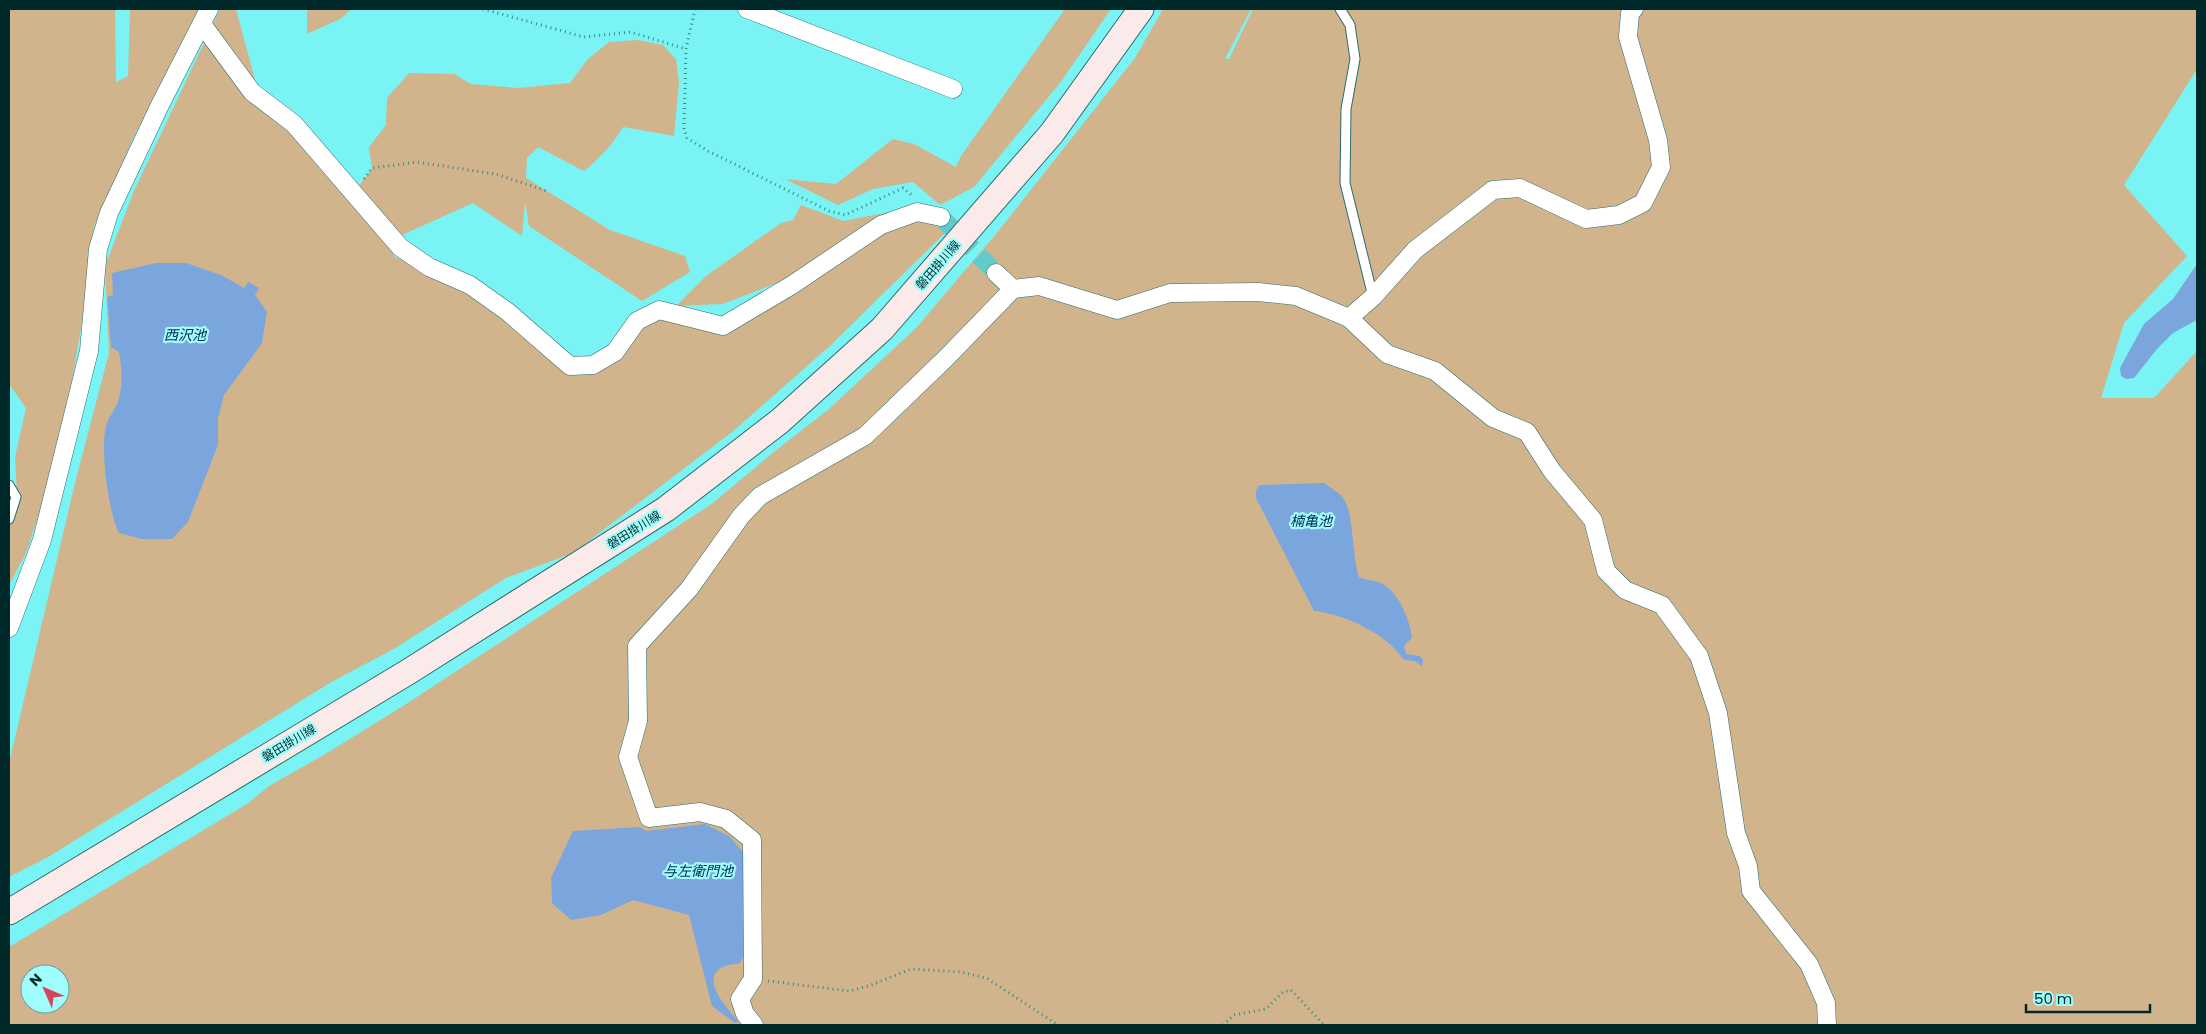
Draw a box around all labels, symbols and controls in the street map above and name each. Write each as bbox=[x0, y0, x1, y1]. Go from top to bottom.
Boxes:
street label: 磐田掛川線 bbox=[912, 236, 964, 293]
water label: 西沢池 bbox=[164, 325, 208, 345]
street label: 磐田掛川線 bbox=[604, 506, 664, 553]
water label: 楠亀池 bbox=[1290, 511, 1334, 531]
street label: 磐田掛川線 bbox=[259, 720, 319, 765]
water label: 与左衛門池 bbox=[663, 861, 735, 881]
north arrow bbox=[20, 964, 70, 1014]
text: N bbox=[25, 969, 47, 991]
scale bar bbox=[2026, 982, 2150, 1014]
text: 50 m bbox=[2034, 988, 2072, 1009]

